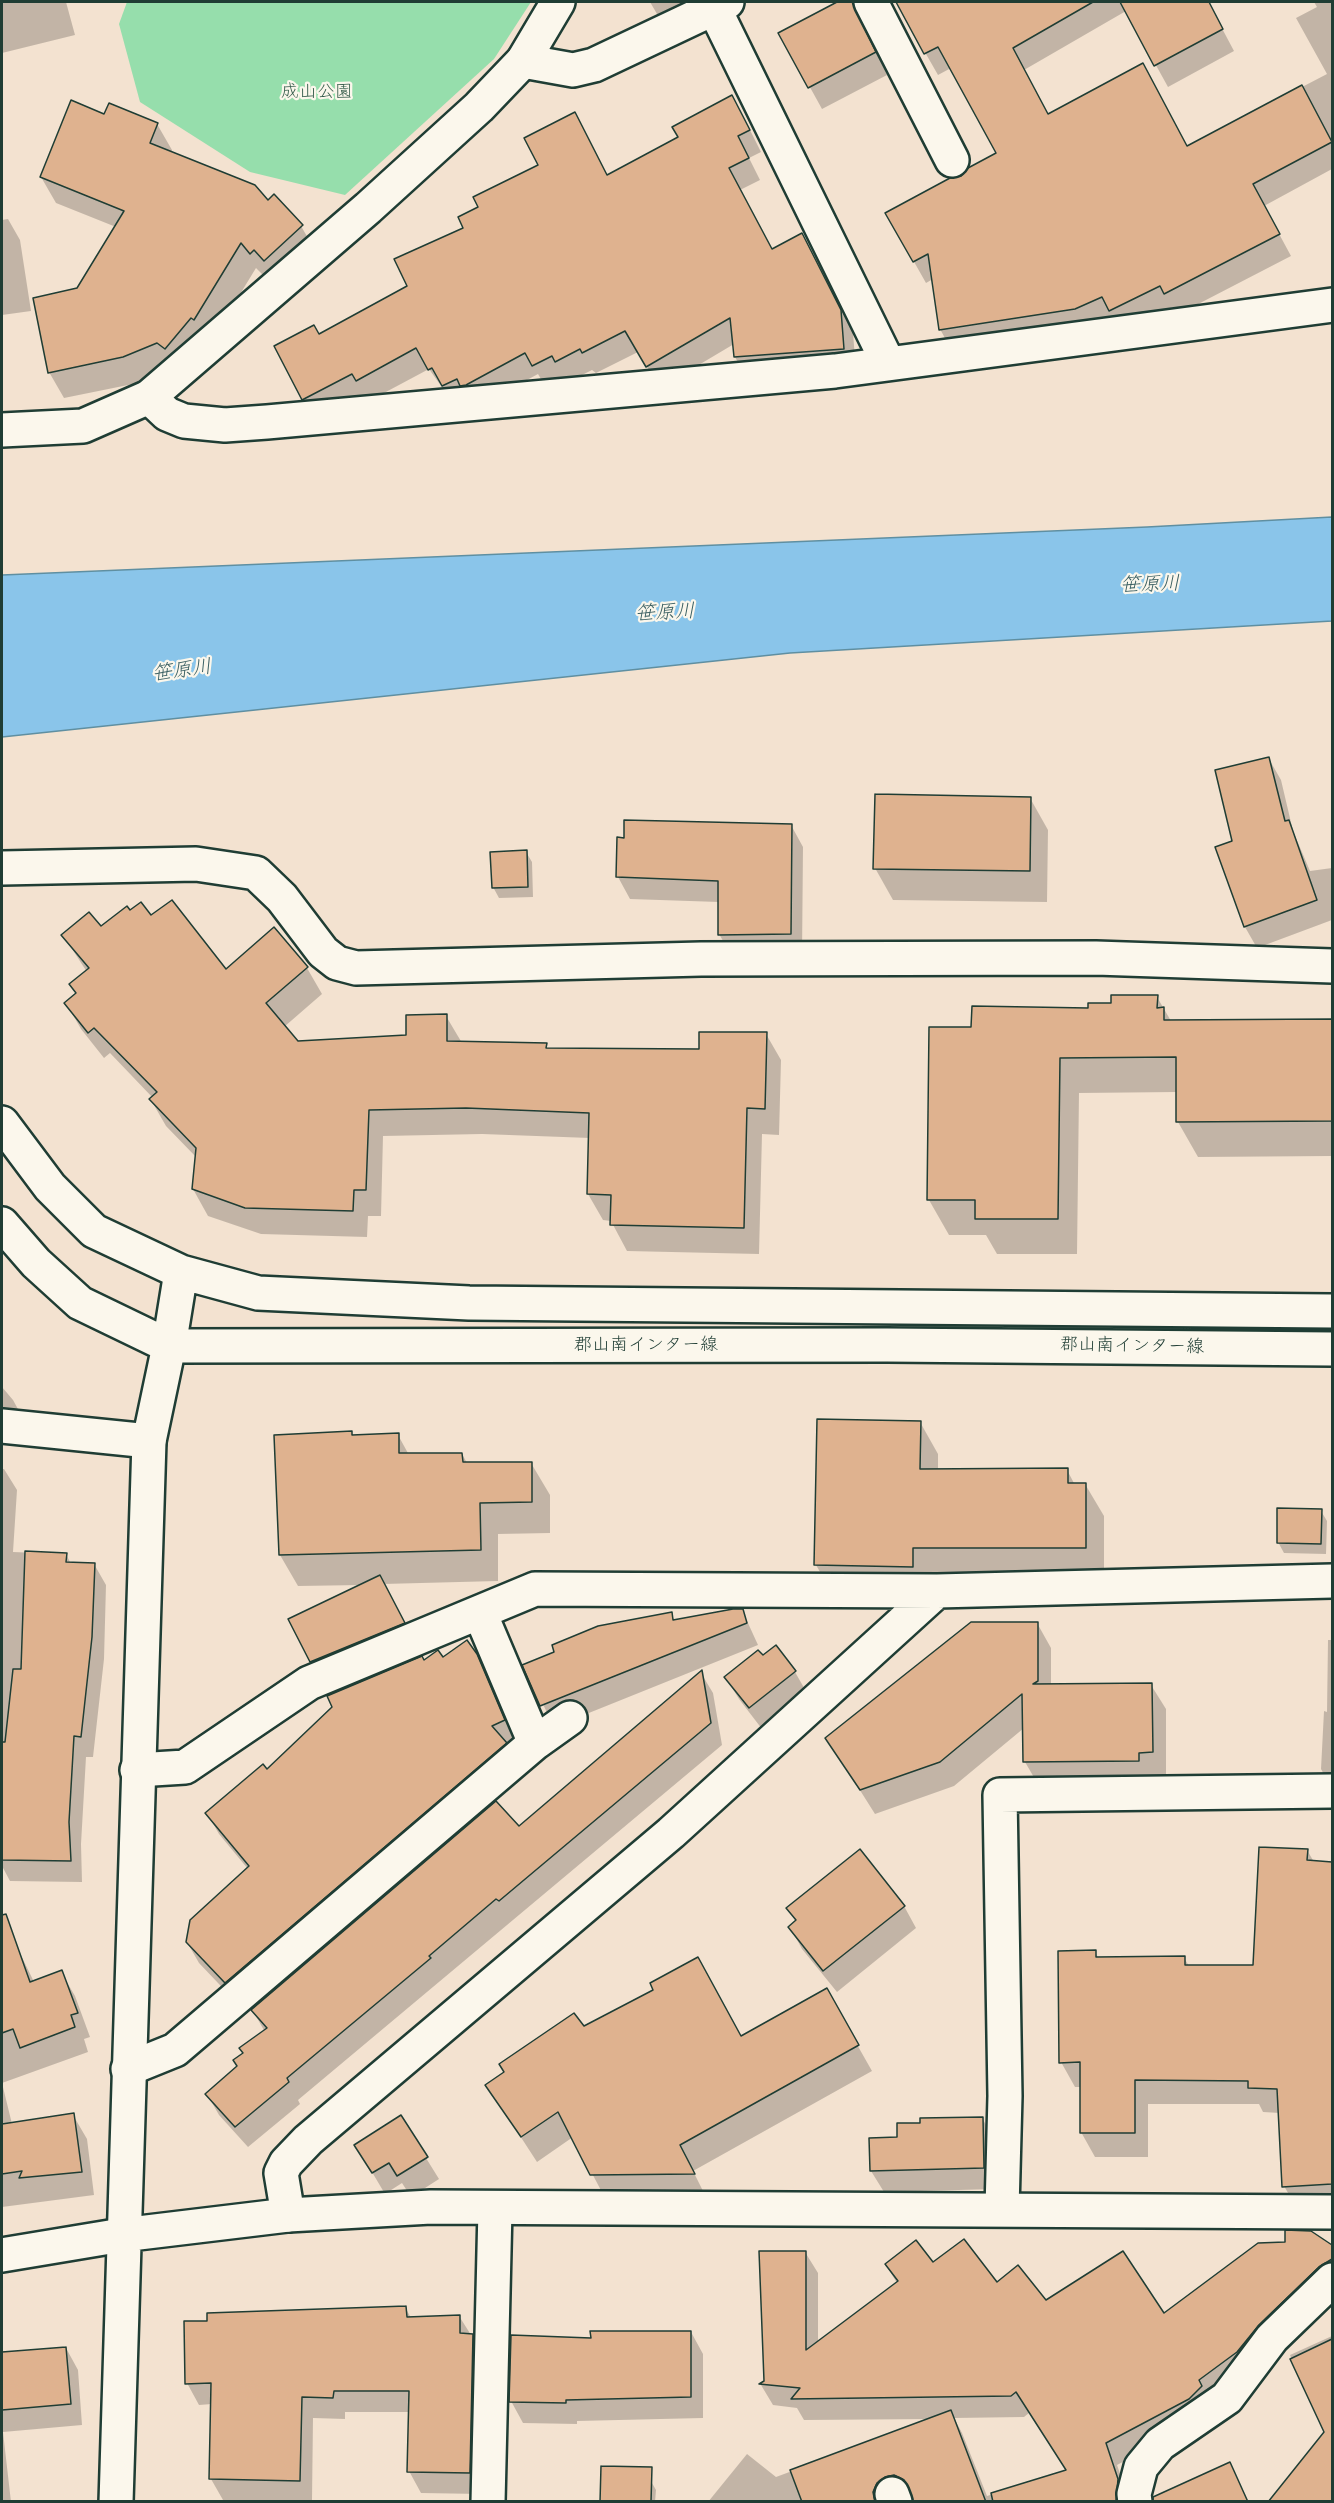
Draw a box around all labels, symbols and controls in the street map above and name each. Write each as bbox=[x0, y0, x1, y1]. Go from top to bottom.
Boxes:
park label: 成山公園 bbox=[281, 82, 353, 104]
water label: 笹原川 bbox=[1120, 573, 1180, 599]
water label: 笹原川 bbox=[634, 600, 696, 628]
water label: 笹原川 bbox=[151, 656, 213, 688]
street label: 郡山南インター線 bbox=[574, 1335, 718, 1357]
street label: 郡山南インター線 bbox=[1060, 1335, 1204, 1359]

